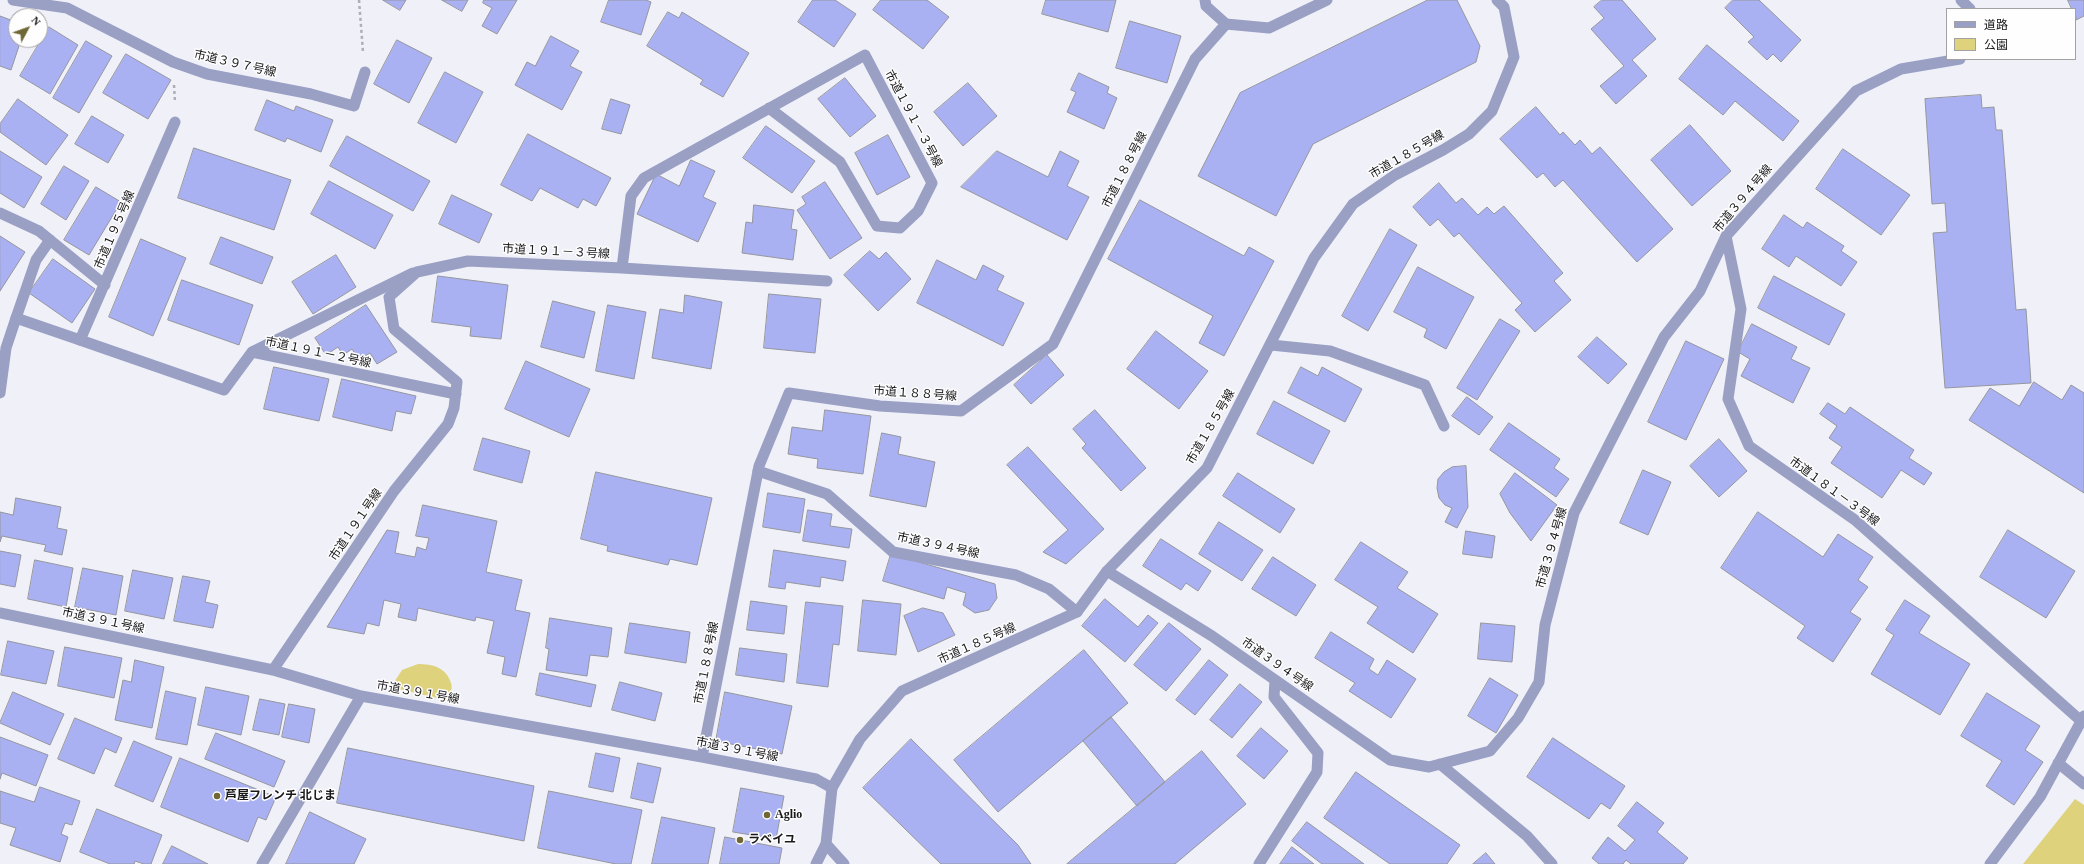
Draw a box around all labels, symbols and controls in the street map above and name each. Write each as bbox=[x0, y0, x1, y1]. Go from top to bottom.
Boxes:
north arrow bbox=[8, 8, 48, 48]
legend bbox=[1946, 8, 2076, 60]
text: N bbox=[29, 14, 43, 28]
text: 道路 bbox=[1984, 18, 2008, 32]
text: 公園 bbox=[1984, 38, 2008, 52]
street label: 市道３９７号線 bbox=[192, 48, 278, 80]
street label: 市道１９１－３号線 bbox=[881, 68, 945, 170]
street label: 市道１８５号線 bbox=[1367, 128, 1447, 182]
street label: 市道１８８号線 bbox=[1100, 129, 1150, 211]
street label: 市道３９４号線 bbox=[1710, 162, 1776, 236]
street label: 市道１９５号線 bbox=[92, 189, 138, 271]
street label: 市道１９１－３号線 bbox=[502, 242, 610, 262]
street label: 市道１９１－２号線 bbox=[264, 335, 372, 371]
street label: 市道１８８号線 bbox=[873, 384, 957, 404]
street label: 市道１８５号線 bbox=[1184, 387, 1238, 467]
street label: 市道１８１－３号線 bbox=[1786, 454, 1882, 530]
street label: 市道１９１号線 bbox=[327, 486, 385, 564]
street label: 市道３９４号線 bbox=[1534, 506, 1570, 590]
street label: 市道３９４号線 bbox=[895, 530, 981, 562]
street label: 市道３９１号線 bbox=[60, 605, 146, 637]
street label: 市道１８８号線 bbox=[692, 620, 722, 706]
street label: 市道１８５号線 bbox=[936, 620, 1018, 668]
street label: 市道３９４号線 bbox=[1238, 635, 1316, 695]
street label: 市道３９１号線 bbox=[375, 679, 461, 707]
street label: 市道３９１号線 bbox=[694, 735, 780, 765]
place label: 芦屋フレンチ 北じま bbox=[225, 789, 336, 803]
marker: 芦屋フレンチ 北じま bbox=[212, 791, 222, 801]
place label: Aglio bbox=[775, 808, 802, 822]
marker: Aglio bbox=[762, 810, 772, 820]
place label: ラベイユ bbox=[748, 833, 796, 847]
marker: ラベイユ bbox=[735, 835, 745, 845]

